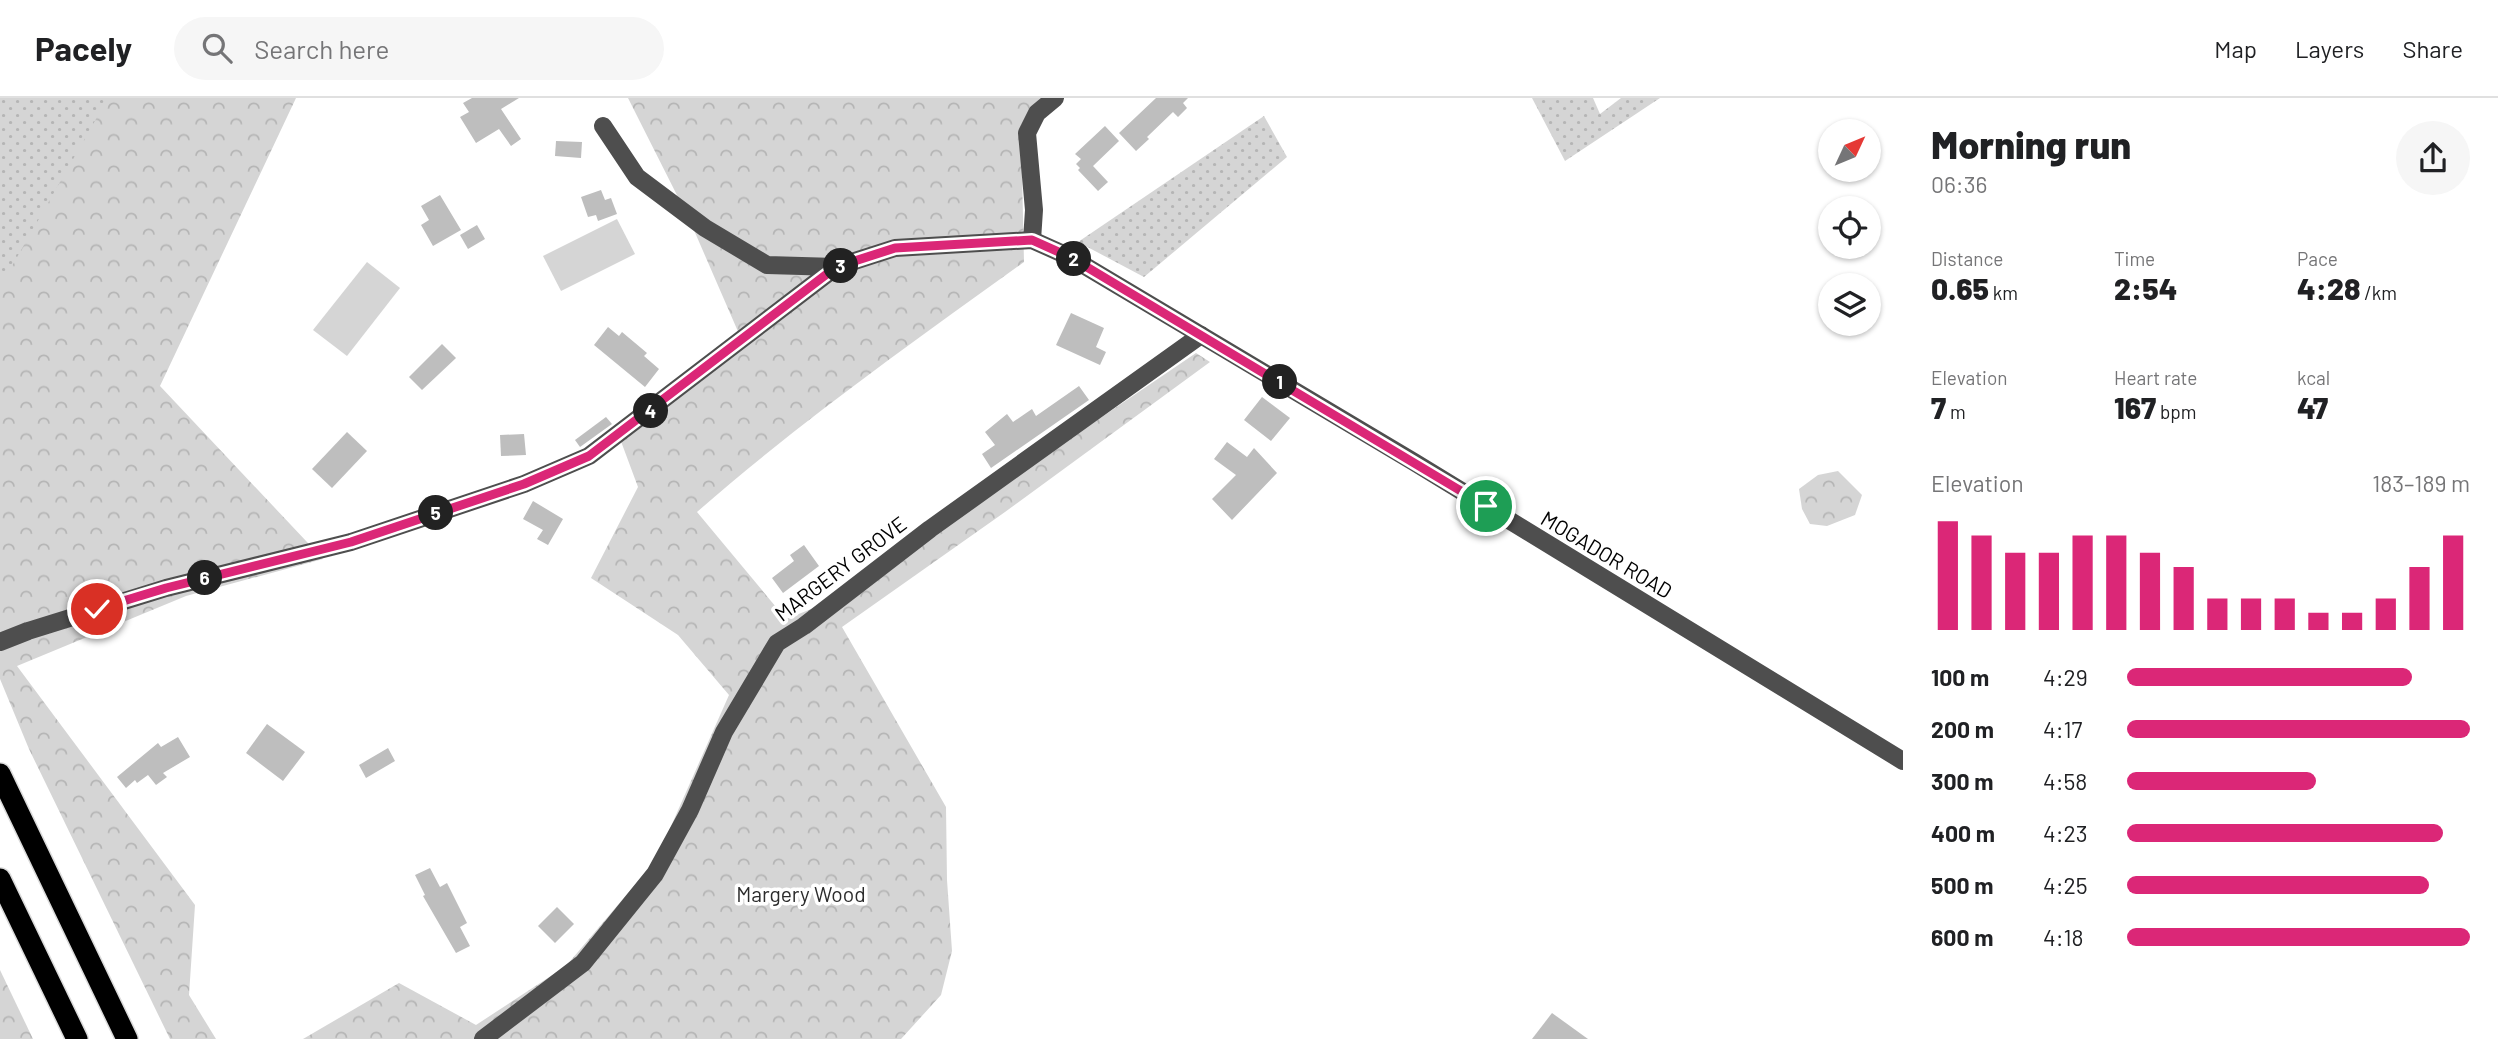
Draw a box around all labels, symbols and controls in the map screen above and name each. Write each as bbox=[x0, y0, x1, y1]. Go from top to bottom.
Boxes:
search box bbox=[174, 17, 664, 80]
text: Pacely bbox=[35, 28, 132, 68]
icon: search bbox=[198, 29, 236, 67]
text: Search here bbox=[254, 33, 389, 64]
text: Map bbox=[2214, 34, 2257, 63]
text: Layers bbox=[2295, 34, 2364, 63]
text: Share bbox=[2402, 34, 2463, 63]
north arrow bbox=[1818, 119, 1881, 182]
map controls bbox=[1818, 119, 1881, 336]
text: Morning run bbox=[1931, 121, 2131, 167]
button: share bbox=[2396, 121, 2470, 195]
text: 06:36 bbox=[1931, 170, 1987, 198]
button: locate bbox=[1818, 196, 1881, 259]
pin: 2 bbox=[1056, 242, 1092, 276]
text: 2 bbox=[1068, 247, 1079, 270]
text: Distance bbox=[1931, 247, 2003, 270]
text: Time bbox=[2114, 247, 2155, 270]
text: Pace bbox=[2297, 247, 2338, 270]
pin: 3 bbox=[824, 248, 858, 284]
text: 3 bbox=[835, 254, 846, 277]
text: 0.65 bbox=[1931, 270, 1989, 306]
text: 2:54 bbox=[2114, 270, 2177, 306]
text: 4:28 bbox=[2297, 270, 2360, 306]
button: layers bbox=[1818, 273, 1881, 336]
text: km bbox=[1989, 281, 2018, 304]
text: /km bbox=[2360, 281, 2397, 304]
pin: 1 bbox=[1262, 364, 1298, 400]
text: Elevation bbox=[1931, 366, 2008, 389]
text: Heart rate bbox=[2114, 366, 2197, 389]
text: kcal bbox=[2297, 366, 2330, 389]
text: 1 bbox=[1276, 370, 1283, 393]
text: 7 bbox=[1931, 389, 1946, 425]
text: 167 bbox=[2114, 389, 2156, 425]
text: 47 bbox=[2297, 389, 2328, 425]
pin: 4 bbox=[634, 394, 668, 428]
text: 4 bbox=[645, 399, 656, 422]
text: m bbox=[1946, 400, 1966, 423]
text: bpm bbox=[2156, 400, 2197, 423]
text: Elevation bbox=[1931, 469, 2024, 497]
text: 183–189 m bbox=[2372, 469, 2470, 497]
pin bbox=[1456, 476, 1516, 536]
icon: arrive bbox=[1467, 487, 1505, 525]
pin: 5 bbox=[418, 496, 453, 530]
text: 5 bbox=[430, 501, 441, 524]
street label: MOGADOR ROAD bbox=[1537, 505, 1677, 603]
street label: MARGERY GROVE bbox=[769, 510, 911, 626]
pin: 6 bbox=[188, 560, 222, 596]
text: 6 bbox=[199, 566, 210, 589]
pin bbox=[67, 579, 127, 639]
icon: check bbox=[78, 590, 116, 628]
text: 100 m bbox=[1931, 663, 1989, 691]
text: 4:29 bbox=[2043, 663, 2088, 691]
text: 200 m bbox=[1931, 715, 1994, 743]
text: 4:17 bbox=[2043, 715, 2082, 743]
text: 300 m bbox=[1931, 767, 1993, 795]
text: 4:58 bbox=[2043, 767, 2087, 795]
text: 400 m bbox=[1931, 819, 1995, 847]
text: 4:23 bbox=[2043, 819, 2088, 847]
text: 500 m bbox=[1931, 871, 1993, 899]
text: 4:25 bbox=[2043, 871, 2088, 899]
park label: Margery Wood bbox=[736, 881, 866, 906]
text: 600 m bbox=[1931, 923, 1993, 951]
text: 4:18 bbox=[2043, 923, 2084, 951]

